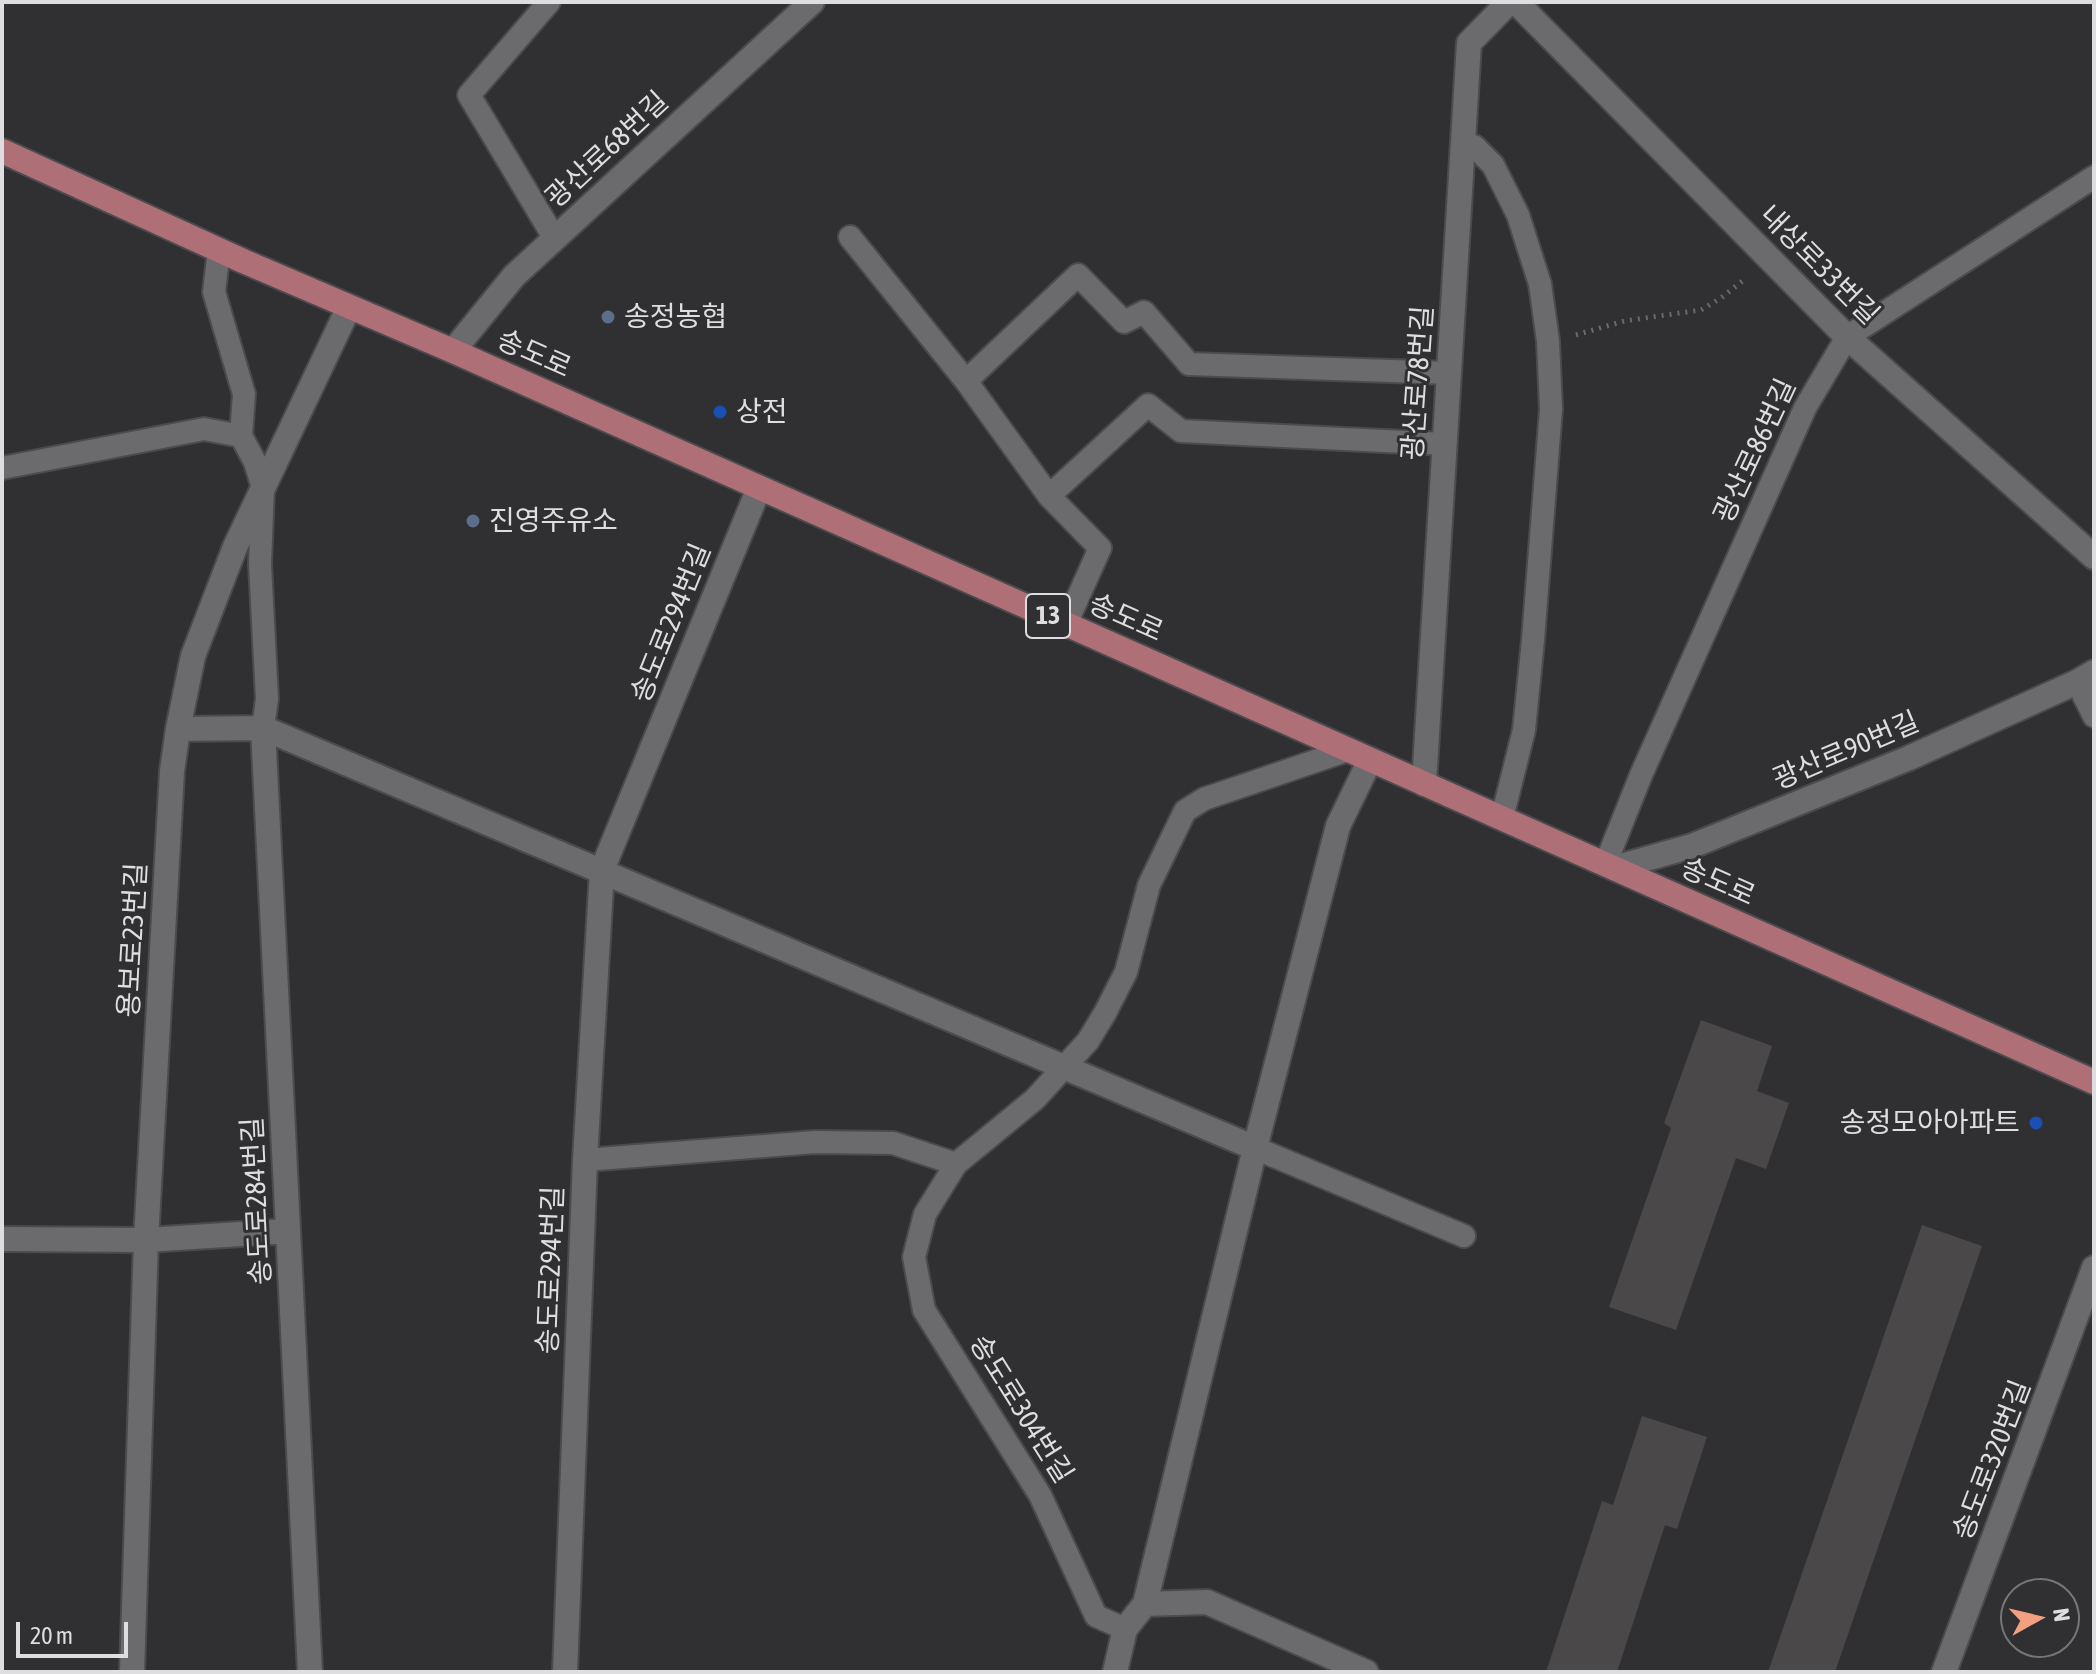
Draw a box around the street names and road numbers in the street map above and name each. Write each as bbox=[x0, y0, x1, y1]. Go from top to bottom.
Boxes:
street label: 광산로68번길 bbox=[539, 85, 675, 215]
street label: 내상로33번길 bbox=[1752, 198, 1886, 332]
street label: 광산로78번길 bbox=[1396, 304, 1440, 462]
street label: 송도로 bbox=[492, 323, 576, 385]
street label: 광산로86번길 bbox=[1707, 374, 1803, 528]
street label: 송도로294번길 bbox=[624, 539, 718, 707]
street label: 송도로 bbox=[1084, 587, 1168, 649]
road number: 13 bbox=[1026, 594, 1070, 638]
street label: 광산로90번길 bbox=[1768, 705, 1924, 797]
street label: 송도로 bbox=[1676, 851, 1760, 913]
street label: 용보로23번길 bbox=[112, 862, 154, 1018]
street label: 송도로284번길 bbox=[236, 1116, 278, 1286]
street label: 송도로294번길 bbox=[531, 1185, 571, 1355]
street label: 송도로304번길 bbox=[962, 1329, 1080, 1489]
street label: 송도로320번길 bbox=[1946, 1375, 2038, 1545]

